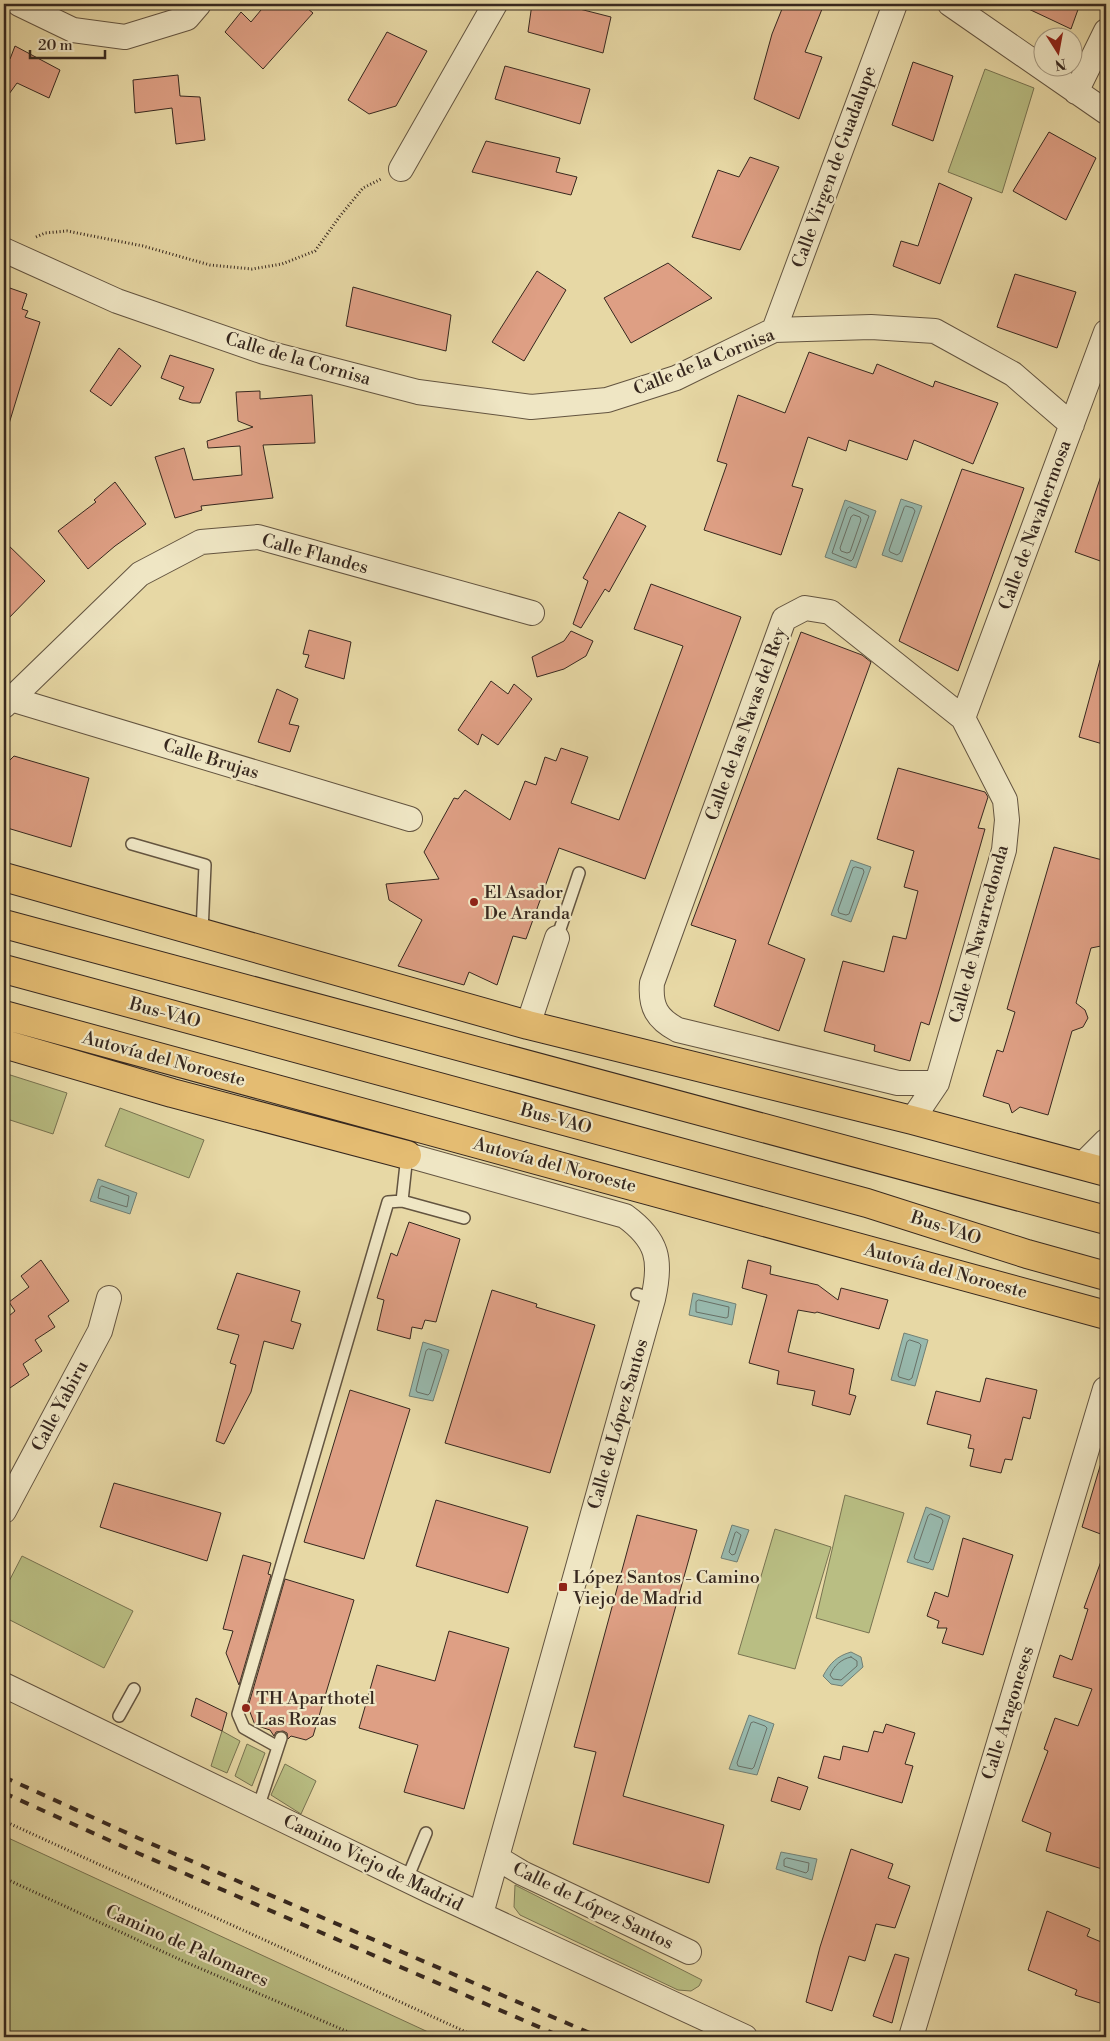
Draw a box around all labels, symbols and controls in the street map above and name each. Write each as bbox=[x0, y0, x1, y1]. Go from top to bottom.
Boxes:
scale bar bbox=[30, 28, 105, 60]
north arrow bbox=[1032, 28, 1082, 78]
text: 20 m bbox=[38, 36, 73, 55]
text: N bbox=[1053, 54, 1067, 74]
street label: Calle Virgen de Guadalupe bbox=[787, 63, 881, 271]
street label: Calle de la Cornisa bbox=[630, 323, 779, 401]
street label: Calle de la Cornisa bbox=[223, 327, 374, 391]
street label: Calle de Navahermosa bbox=[994, 436, 1077, 613]
street label: Calle Flandes bbox=[259, 529, 371, 579]
street label: Calle de las Navas del Rey bbox=[700, 624, 792, 824]
street label: Calle Brujas bbox=[160, 734, 262, 785]
street label: Calle de Navarredonda bbox=[944, 842, 1014, 1025]
place label: El Asador De Aranda bbox=[484, 881, 571, 925]
marker: El Asador De Aranda bbox=[468, 896, 480, 908]
street label: Bus-VAO bbox=[126, 992, 203, 1034]
street label: Autovía del Noroeste bbox=[79, 1026, 248, 1092]
street label: Bus-VAO bbox=[517, 1098, 594, 1140]
street label: Autovía del Noroeste bbox=[470, 1132, 639, 1198]
street label: Bus-VAO bbox=[907, 1205, 984, 1250]
street label: Autovía del Noroeste bbox=[861, 1238, 1030, 1304]
street label: Calle de López Santos bbox=[583, 1336, 653, 1512]
street label: Calle Yabiru bbox=[26, 1356, 94, 1455]
place label: López Santos - Camino Viejo de Madrid bbox=[572, 1566, 760, 1610]
marker: López Santos - Camino Viejo de Madrid bbox=[557, 1581, 569, 1593]
street label: Calle Aragoneses bbox=[977, 1643, 1039, 1782]
place label: TH Aparthotel Las Rozas bbox=[256, 1687, 376, 1731]
marker: TH Aparthotel Las Rozas bbox=[240, 1702, 252, 1714]
street label: Camino Viejo de Madrid bbox=[279, 1809, 467, 1917]
street label: Calle de López Santos bbox=[509, 1857, 677, 1955]
street label: Camino de Palomares bbox=[102, 1900, 272, 1992]

